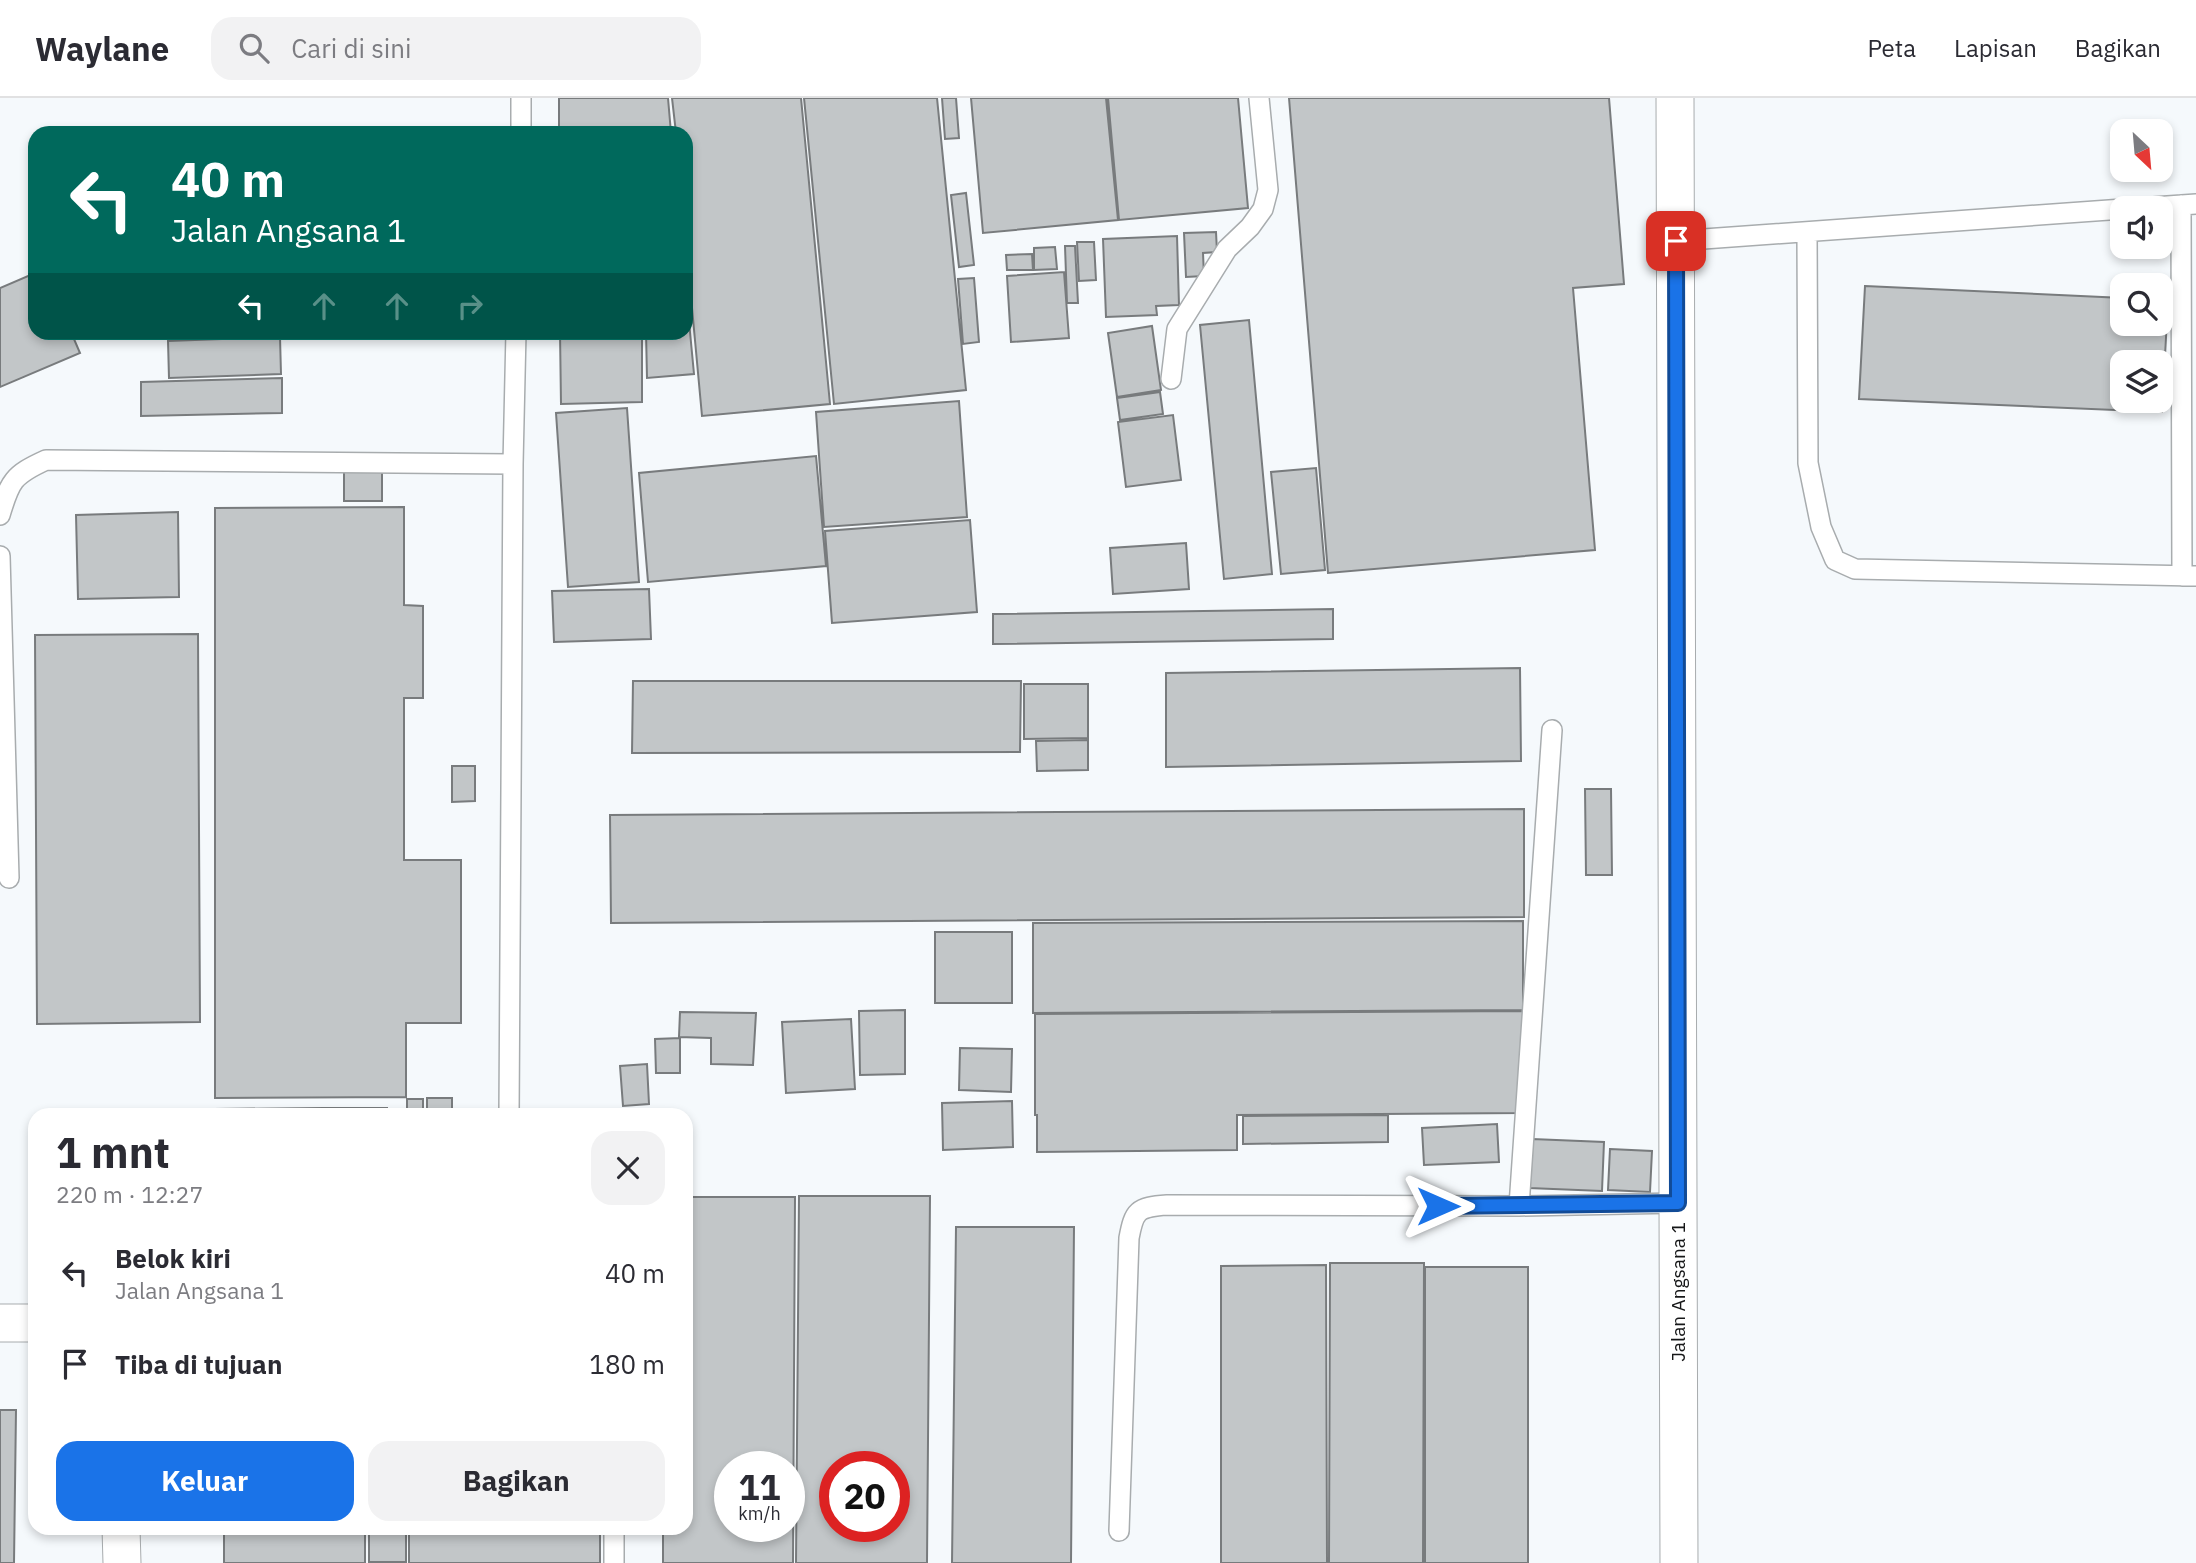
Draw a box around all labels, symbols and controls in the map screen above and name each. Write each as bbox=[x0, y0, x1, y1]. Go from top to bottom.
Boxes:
search box bbox=[211, 17, 701, 80]
text: Waylane bbox=[35, 27, 169, 70]
icon: search bbox=[235, 29, 273, 67]
text: Cari di sini bbox=[291, 31, 412, 65]
text: Peta bbox=[1868, 32, 1916, 64]
text: Lapisan bbox=[1954, 32, 2037, 64]
text: Bagikan bbox=[2075, 32, 2161, 64]
north arrow bbox=[2110, 119, 2174, 182]
map controls bbox=[2110, 119, 2173, 413]
text: 40 m bbox=[171, 147, 285, 210]
icon: left bbox=[56, 154, 147, 245]
button: sound bbox=[2110, 196, 2173, 259]
text: Jalan Angsana 1 bbox=[171, 209, 406, 251]
pin bbox=[1646, 211, 1706, 271]
icon: arrive bbox=[1657, 222, 1695, 260]
button: search bbox=[2110, 273, 2173, 336]
icon: left bbox=[232, 287, 270, 325]
icon: ahead bbox=[305, 287, 343, 325]
icon: ahead bbox=[378, 287, 416, 325]
icon: right bbox=[451, 287, 489, 325]
button: layers bbox=[2110, 350, 2173, 413]
text: 1 mnt bbox=[56, 1125, 170, 1180]
button: close bbox=[591, 1131, 665, 1205]
position arrow bbox=[1401, 1169, 1475, 1243]
text: 220 m · 12:27 bbox=[56, 1179, 203, 1209]
street label: Jalan Angsana 1 bbox=[1666, 1222, 1690, 1362]
text: Belok kiri bbox=[115, 1241, 231, 1275]
icon: left bbox=[56, 1254, 94, 1292]
text: 40 m bbox=[605, 1256, 665, 1290]
text: Jalan Angsana 1 bbox=[115, 1275, 284, 1305]
icon: arrive bbox=[56, 1345, 94, 1383]
text: Tiba di tujuan bbox=[115, 1347, 282, 1381]
text: 180 m bbox=[589, 1347, 665, 1381]
button: Keluar bbox=[56, 1441, 354, 1521]
button: Bagikan bbox=[368, 1441, 665, 1521]
speed limit sign: 20 bbox=[819, 1451, 910, 1542]
text: 11 bbox=[738, 1464, 781, 1510]
text: km/h bbox=[738, 1502, 781, 1525]

